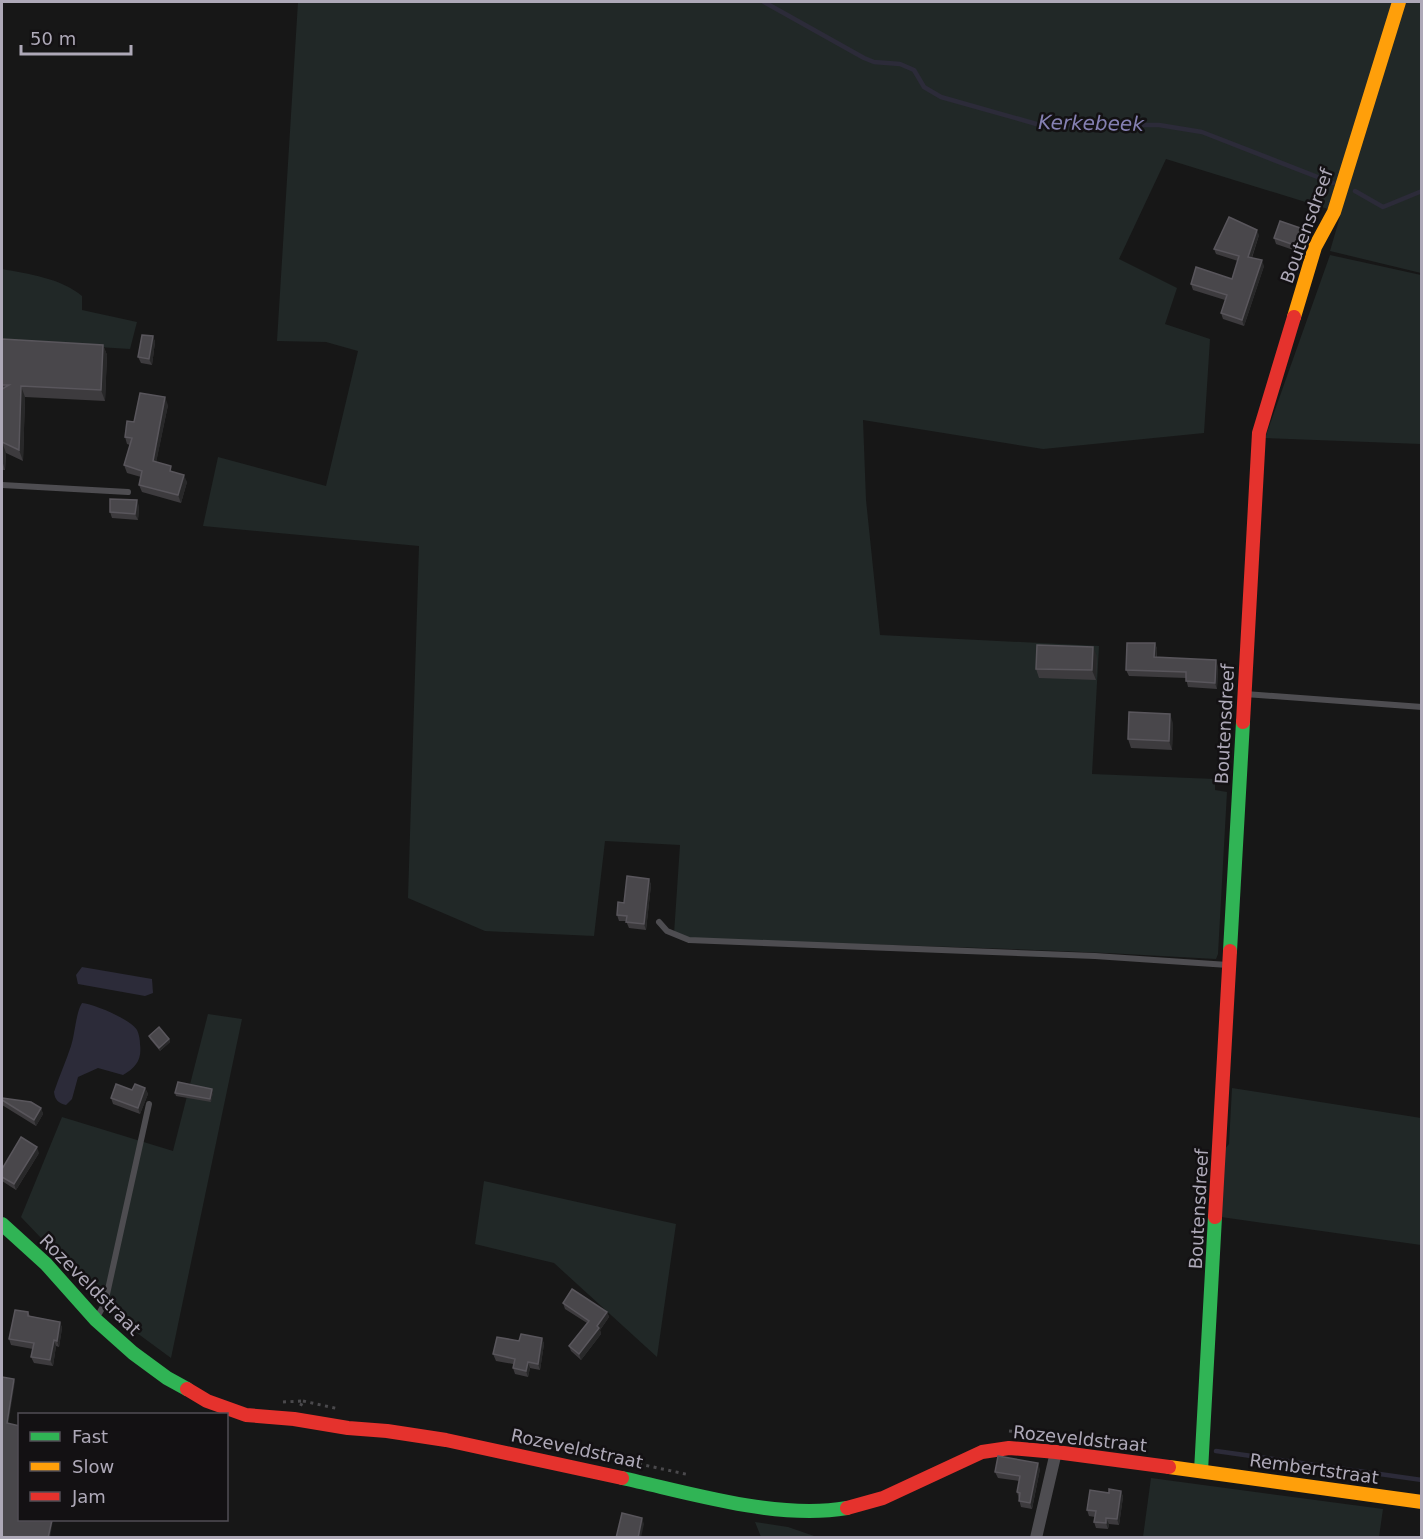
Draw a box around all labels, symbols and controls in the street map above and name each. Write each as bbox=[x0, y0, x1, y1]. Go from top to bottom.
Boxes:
scale bar bbox=[21, 18, 130, 56]
text: 50 m bbox=[30, 28, 76, 49]
water label: Kerkebeek bbox=[1038, 110, 1145, 136]
street label: Boutensdreef bbox=[1276, 165, 1337, 286]
street label: Boutensdreef bbox=[1211, 663, 1238, 785]
street label: Boutensdreef bbox=[1185, 1148, 1212, 1270]
street label: Rozeveldstraat bbox=[35, 1230, 145, 1340]
legend bbox=[18, 1413, 228, 1521]
street label: Rozeveldstraat bbox=[1012, 1421, 1148, 1456]
street label: Rozeveldstraat bbox=[509, 1424, 645, 1473]
text: Fast bbox=[72, 1426, 108, 1447]
street label: Rembertstraat bbox=[1248, 1449, 1380, 1488]
text: Slow bbox=[72, 1456, 114, 1477]
text: Jam bbox=[71, 1486, 106, 1507]

